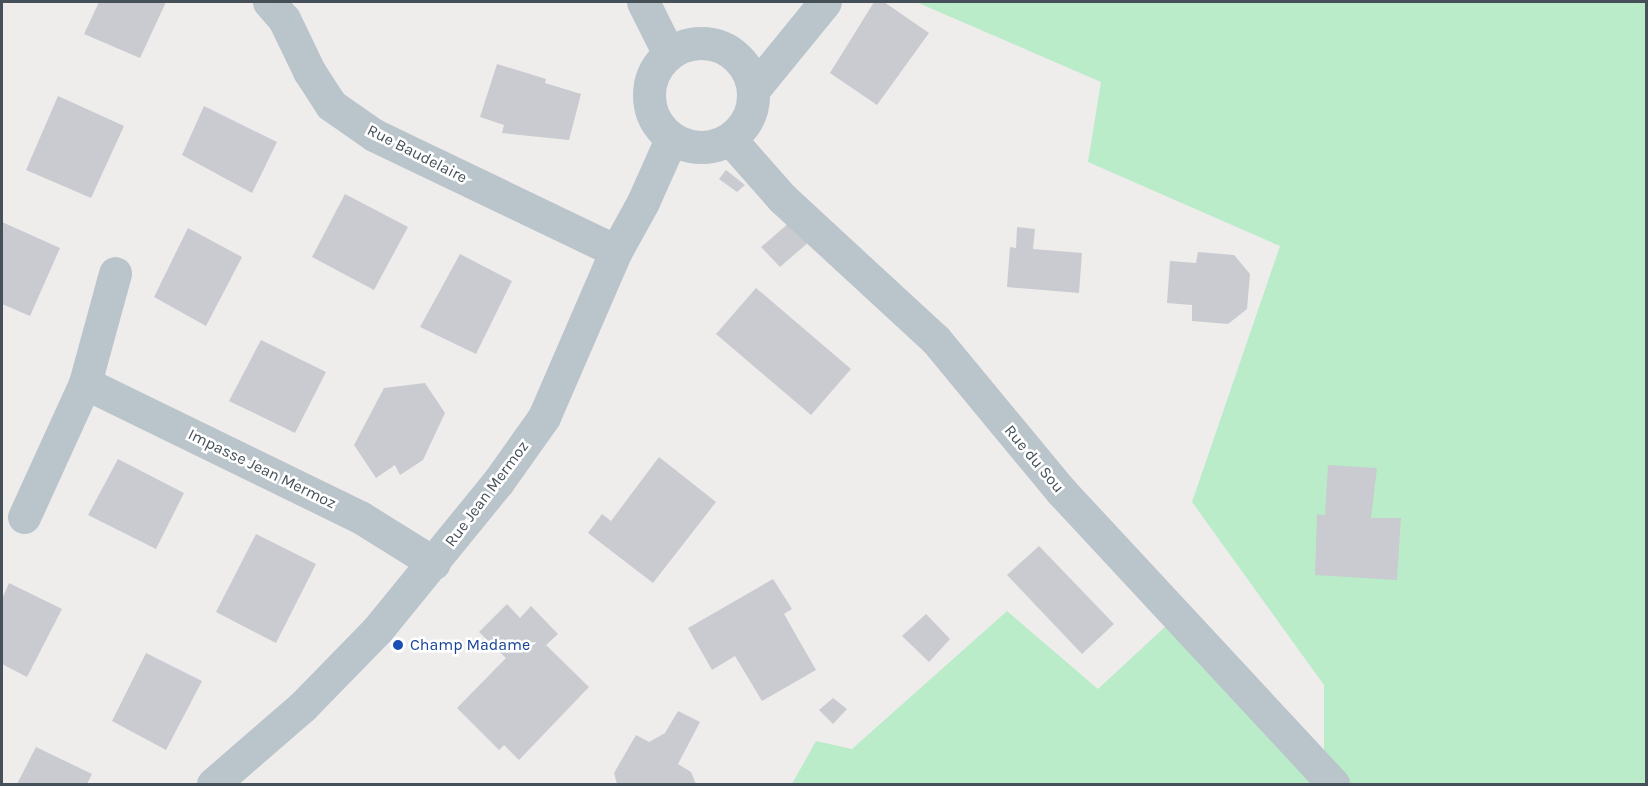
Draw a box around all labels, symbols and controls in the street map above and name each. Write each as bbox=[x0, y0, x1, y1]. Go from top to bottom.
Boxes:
street label: Rue Baudelaire bbox=[364, 121, 470, 187]
street label: Rue du Sou bbox=[1000, 421, 1068, 497]
street label: Impasse Jean Mermoz bbox=[185, 425, 339, 513]
street label: Rue Jean Mermoz bbox=[441, 437, 533, 551]
place label: Champ Madame bbox=[410, 635, 530, 655]
marker: Champ Madame bbox=[391, 638, 405, 652]

